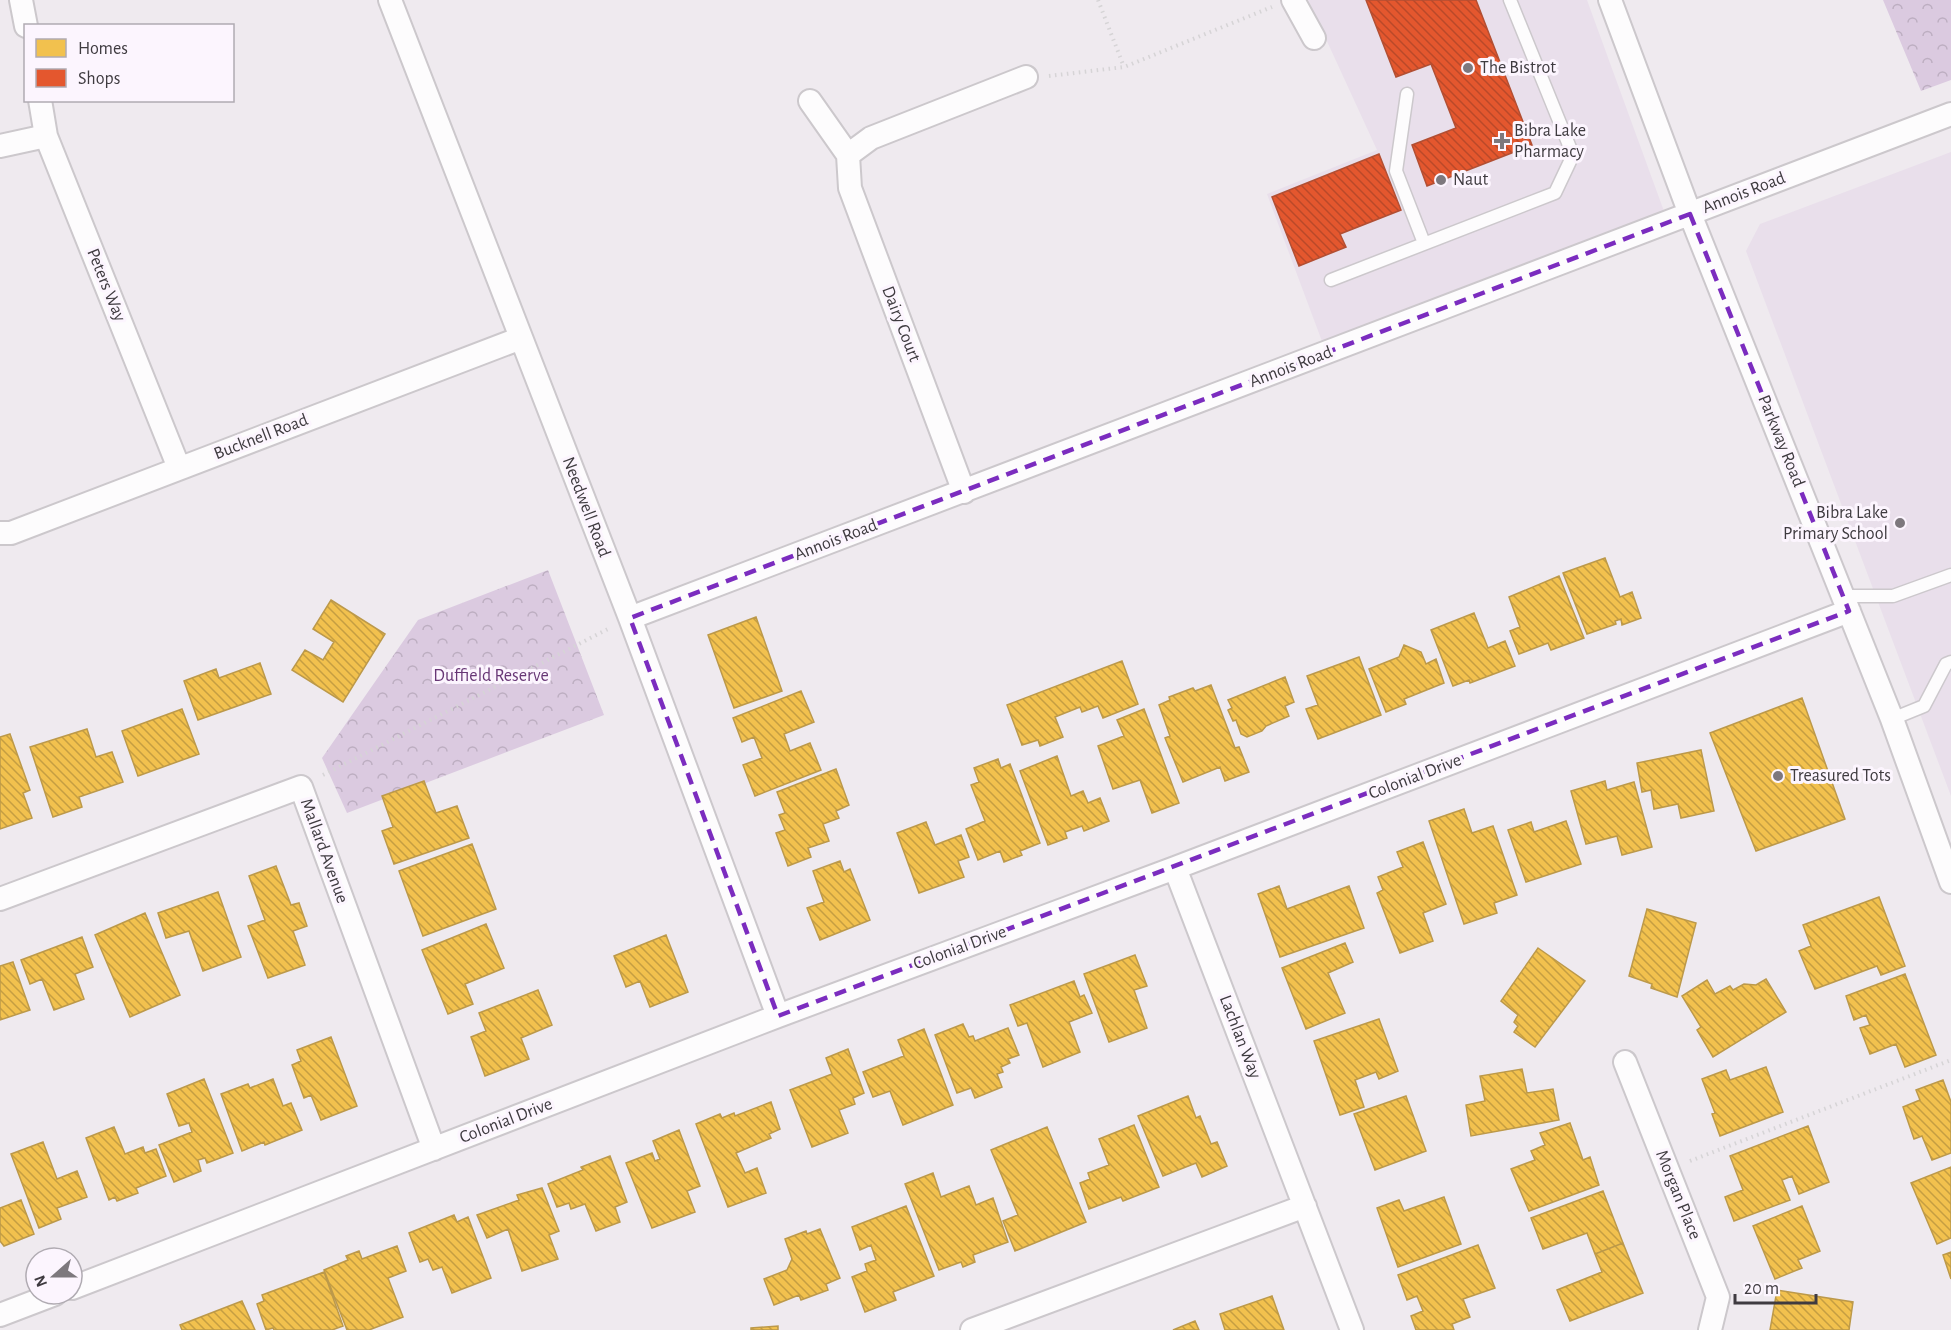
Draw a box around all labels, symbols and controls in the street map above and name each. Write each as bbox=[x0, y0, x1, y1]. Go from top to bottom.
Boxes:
legend bbox=[24, 24, 234, 102]
text: Homes bbox=[78, 40, 128, 58]
place label: The Bistrot bbox=[1480, 59, 1556, 77]
marker: The Bistrot bbox=[1461, 61, 1475, 75]
text: Shops bbox=[78, 70, 120, 88]
place label: Bibra Lake Pharmacy bbox=[1514, 122, 1586, 161]
marker: Bibra Lake Pharmacy bbox=[1495, 134, 1509, 148]
street label: Annois Road bbox=[1700, 169, 1788, 217]
place label: Naut bbox=[1453, 171, 1488, 189]
marker: Naut bbox=[1434, 173, 1448, 187]
street label: Peters Way bbox=[83, 246, 129, 324]
street label: Dairy Court bbox=[878, 284, 924, 365]
street label: Annois Road bbox=[1247, 343, 1335, 391]
street label: Parkway Road bbox=[1754, 392, 1808, 490]
street label: Bucknell Road bbox=[211, 411, 311, 463]
street label: Needwell Road bbox=[559, 454, 613, 560]
place label: Bibra Lake Primary School bbox=[1783, 504, 1888, 543]
street label: Annois Road bbox=[792, 516, 880, 564]
marker: Bibra Lake Primary School bbox=[1893, 516, 1907, 530]
park label: Duffield Reserve bbox=[433, 667, 549, 685]
street label: Colonial Drive bbox=[1366, 751, 1464, 803]
place label: Treasured Tots bbox=[1790, 767, 1891, 785]
marker: Treasured Tots bbox=[1771, 769, 1785, 783]
street label: Mallard Avenue bbox=[297, 796, 351, 906]
street label: Colonial Drive bbox=[911, 923, 1009, 973]
street label: Lachlan Way bbox=[1216, 993, 1264, 1081]
street label: Colonial Drive bbox=[457, 1095, 555, 1147]
street label: Morgan Place bbox=[1652, 1148, 1704, 1242]
north arrow bbox=[24, 1246, 84, 1306]
scale bar bbox=[1735, 1267, 1816, 1305]
text: N bbox=[31, 1273, 50, 1289]
text: 20 m bbox=[1744, 1280, 1779, 1298]

